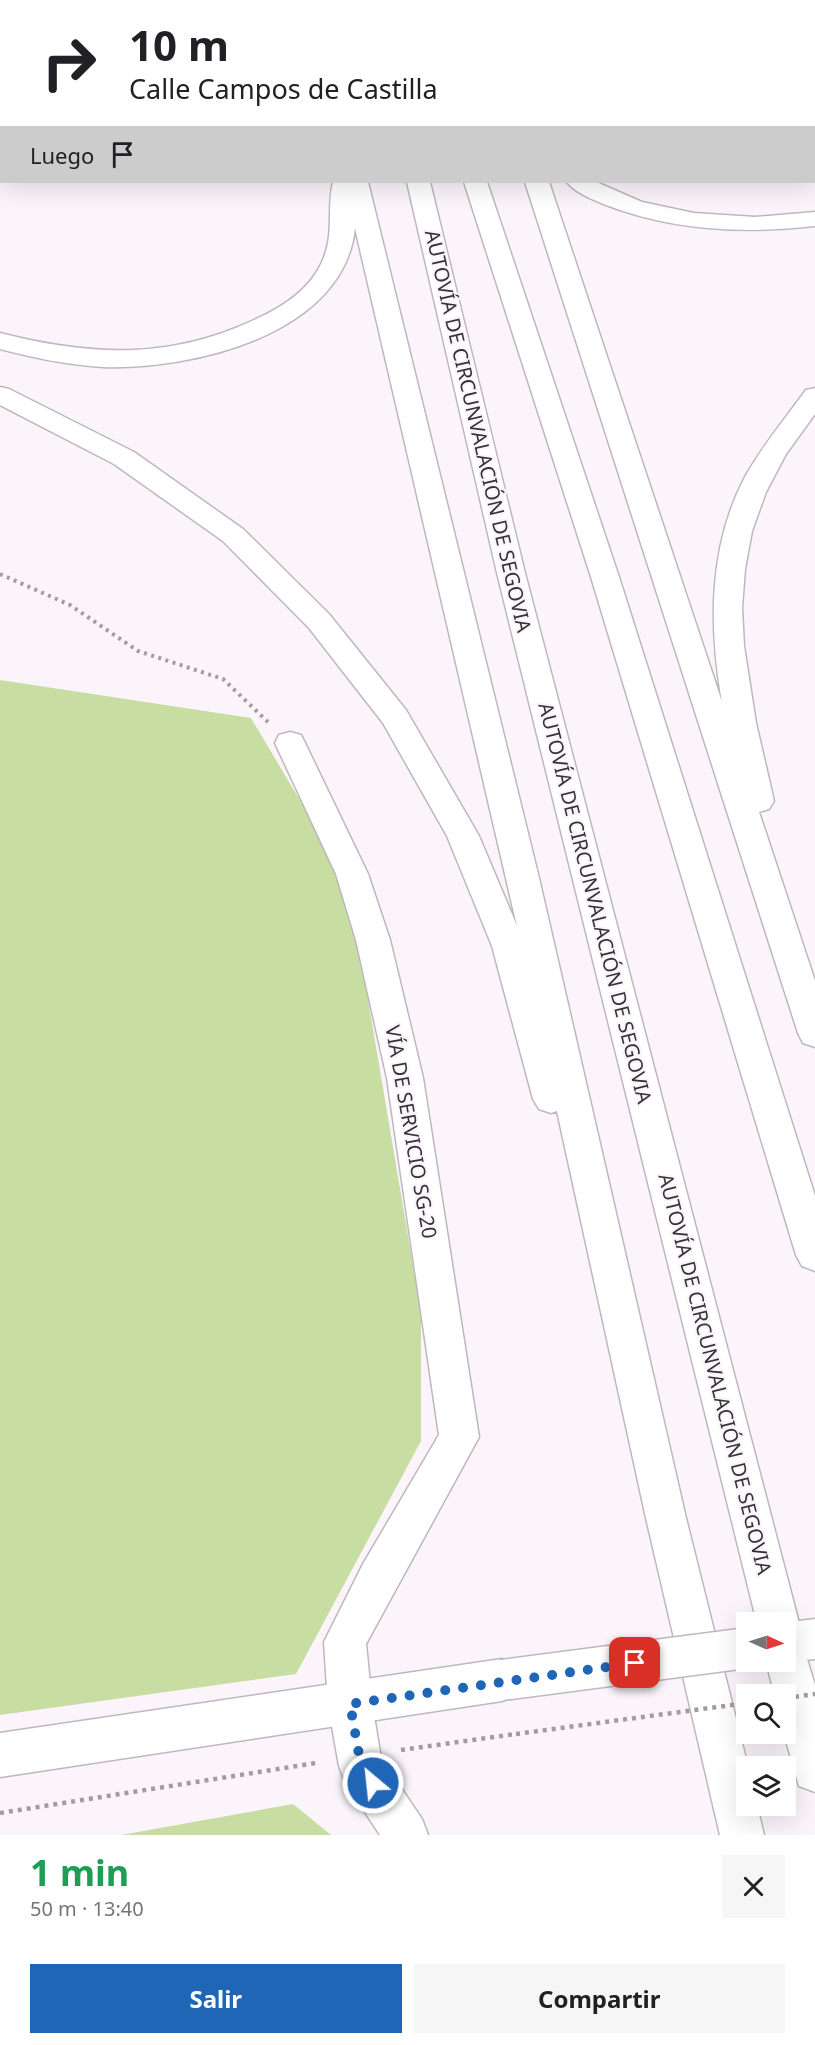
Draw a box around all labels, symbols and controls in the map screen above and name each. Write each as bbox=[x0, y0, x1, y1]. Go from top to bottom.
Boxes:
text: 10 m bbox=[129, 16, 229, 73]
icon: right bbox=[30, 24, 108, 102]
text: Calle Campos de Castilla bbox=[129, 70, 438, 107]
icon: arrive bbox=[106, 138, 139, 171]
text: Luego bbox=[30, 140, 94, 170]
street label: AUTOVÍA DE CIRCUNVALACIÓN DE SEGOVIA bbox=[419, 227, 538, 635]
street label: AUTOVÍA DE CIRCUNVALACIÓN DE SEGOVIA bbox=[533, 700, 659, 1106]
street label: VÍA DE SERVICIO SG-20 bbox=[379, 1023, 444, 1241]
street label: AUTOVÍA DE CIRCUNVALACIÓN DE SEGOVIA bbox=[653, 1171, 779, 1577]
north arrow bbox=[736, 1612, 796, 1672]
map controls bbox=[736, 1612, 796, 1816]
pin bbox=[609, 1637, 660, 1688]
icon: arrive bbox=[618, 1646, 651, 1679]
button: search bbox=[736, 1684, 796, 1744]
position arrow bbox=[341, 1751, 405, 1815]
button: layers bbox=[736, 1756, 796, 1816]
text: 1 min bbox=[30, 1848, 129, 1897]
button: close bbox=[722, 1855, 785, 1918]
text: 50 m · 13:40 bbox=[30, 1895, 144, 1922]
button: Salir bbox=[30, 1964, 402, 2033]
button: Compartir bbox=[414, 1964, 785, 2033]

